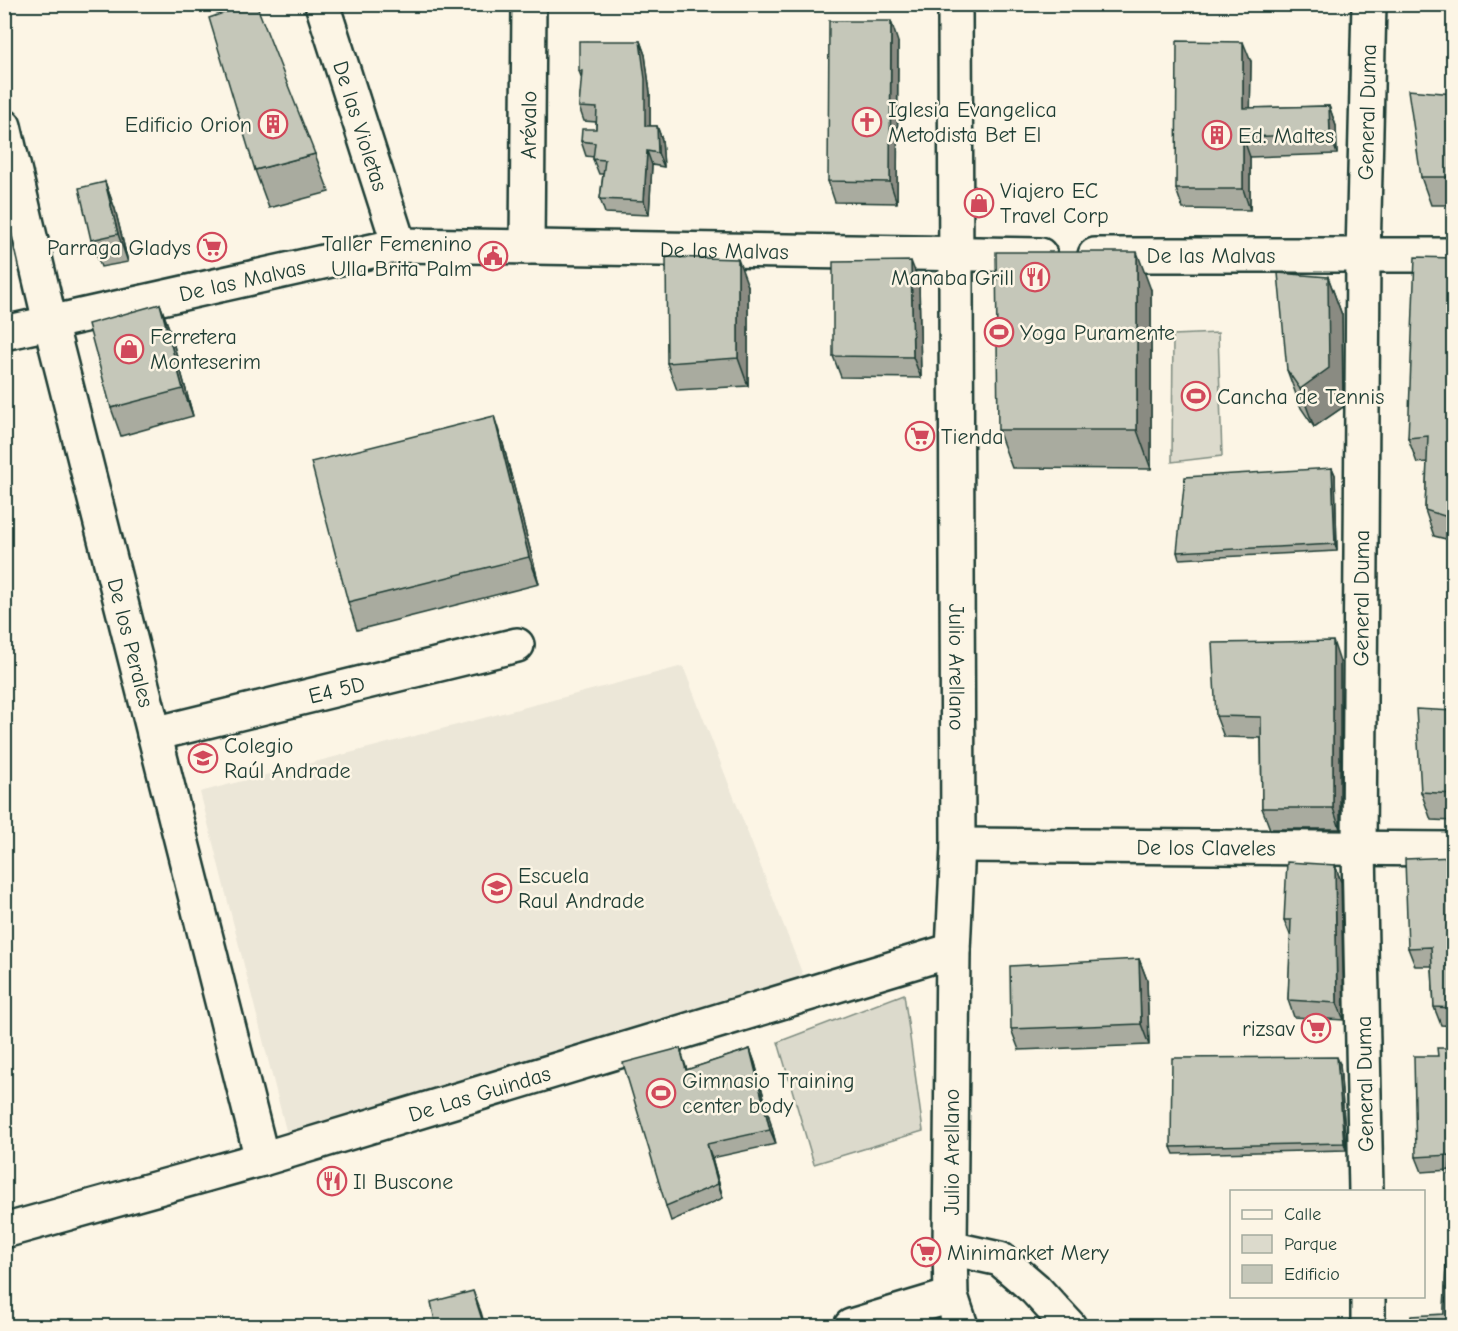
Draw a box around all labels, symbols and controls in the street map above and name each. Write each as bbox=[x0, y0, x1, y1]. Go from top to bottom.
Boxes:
street label: General Duma bbox=[1353, 44, 1382, 181]
street label: De las Violetas bbox=[327, 58, 393, 195]
street label: Arévalo bbox=[516, 91, 542, 159]
place label: Iglesia Evangelica Metodista Bet El bbox=[888, 97, 1057, 148]
church icon: Iglesia Evangelica Metodista Bet El bbox=[851, 106, 883, 138]
building icon: Edificio Orion bbox=[257, 108, 289, 140]
place label: Edificio Orion bbox=[125, 112, 252, 138]
building icon: Ed. Maltes bbox=[1201, 119, 1233, 151]
place label: Ed. Maltes bbox=[1238, 123, 1334, 149]
place label: Viajero EC Travel Corp bbox=[1000, 178, 1109, 229]
shop icon: Viajero EC Travel Corp bbox=[963, 187, 995, 219]
supermarket icon: Parraga Gladys bbox=[196, 231, 228, 263]
place label: Taller Femenino Ulla Brita Palm bbox=[322, 231, 472, 282]
place label: Parraga Gladys bbox=[47, 235, 191, 261]
street label: De las Malvas bbox=[660, 237, 789, 265]
public building icon: Taller Femenino Ulla Brita Palm bbox=[477, 240, 509, 272]
street label: De las Malvas bbox=[1147, 243, 1275, 269]
street label: De las Malvas bbox=[177, 254, 308, 308]
restaurant icon: Manaba Grill bbox=[1019, 261, 1051, 293]
place label: Manaba Grill bbox=[891, 265, 1014, 291]
sports icon: Yoga Puramente bbox=[983, 316, 1015, 348]
place label: Yoga Puramente bbox=[1020, 320, 1175, 346]
place label: Ferretera Monteserim bbox=[150, 324, 261, 375]
shop icon: Ferretera Monteserim bbox=[113, 333, 145, 365]
sports icon: Cancha de Tennis bbox=[1180, 380, 1212, 412]
place label: Cancha de Tennis bbox=[1217, 384, 1384, 410]
supermarket icon: Tienda bbox=[904, 420, 936, 452]
place label: Tienda bbox=[941, 424, 1004, 450]
street label: General Duma bbox=[1348, 530, 1375, 666]
street label: De los Perales bbox=[101, 576, 159, 710]
street label: Julio Arellano bbox=[943, 603, 970, 731]
street label: E4 5D bbox=[306, 671, 368, 710]
place label: Colegio Raúl Andrade bbox=[224, 733, 351, 784]
school or university icon: Colegio Raúl Andrade bbox=[187, 742, 219, 774]
street label: De los Claveles bbox=[1136, 834, 1276, 862]
place label: Escuela Raul Andrade bbox=[518, 863, 645, 914]
school or university icon: Escuela Raul Andrade bbox=[481, 872, 513, 904]
supermarket icon: rizsav bbox=[1300, 1012, 1332, 1044]
place label: rizsav bbox=[1242, 1016, 1296, 1042]
street label: General Duma bbox=[1351, 1016, 1379, 1152]
street label: De Las Guindas bbox=[406, 1060, 554, 1128]
place label: Gimnasio Training center body bbox=[682, 1068, 855, 1119]
sports icon: Gimnasio Training center body bbox=[645, 1077, 677, 1109]
street label: Julio Arellano bbox=[939, 1088, 965, 1216]
restaurant icon: Il Buscone bbox=[316, 1165, 348, 1197]
place label: Il Buscone bbox=[353, 1169, 453, 1195]
legend bbox=[1230, 1190, 1425, 1298]
text: Calle bbox=[1284, 1204, 1321, 1225]
text: Parque bbox=[1284, 1234, 1337, 1255]
supermarket icon: Minimarket Mery bbox=[910, 1236, 942, 1268]
place label: Minimarket Mery bbox=[947, 1240, 1109, 1266]
text: Edificio bbox=[1284, 1264, 1340, 1285]

